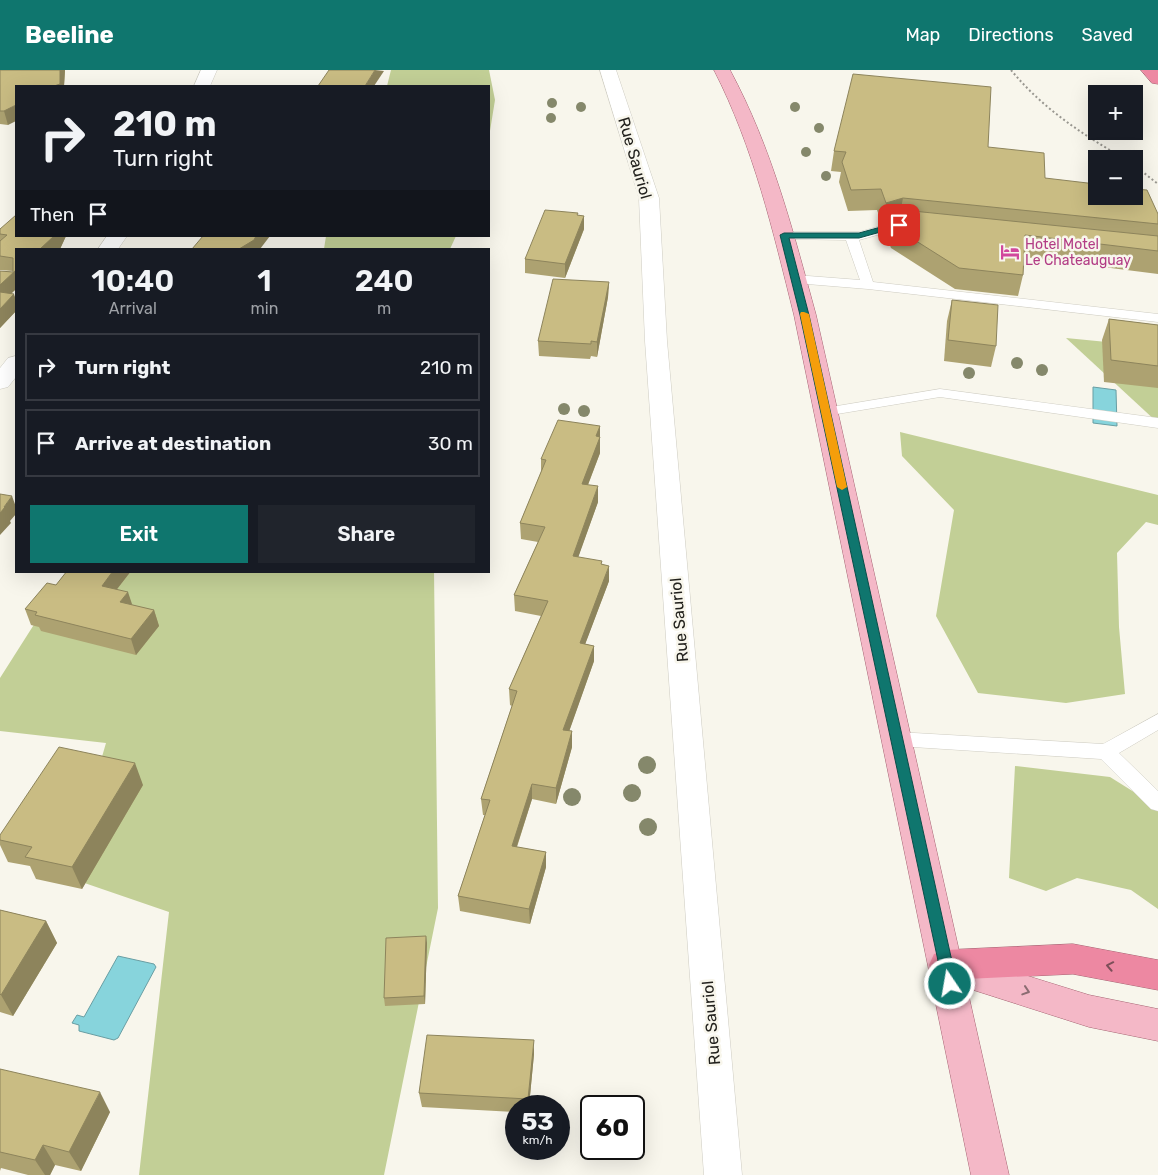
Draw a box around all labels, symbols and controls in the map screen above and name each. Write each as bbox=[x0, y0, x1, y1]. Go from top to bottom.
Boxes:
text: Beeline bbox=[25, 21, 114, 49]
text: Map bbox=[905, 24, 940, 46]
text: Directions bbox=[968, 24, 1054, 46]
text: Saved bbox=[1082, 24, 1133, 46]
map controls bbox=[1088, 85, 1143, 205]
button: + bbox=[1088, 85, 1143, 140]
text: 210 m bbox=[113, 103, 216, 145]
icon: right bbox=[30, 105, 95, 170]
street label: Rue Sauriol bbox=[614, 115, 656, 201]
text: Turn right bbox=[113, 145, 213, 172]
button: − bbox=[1088, 150, 1143, 205]
icon: arrive bbox=[84, 200, 112, 228]
text: Then bbox=[30, 203, 74, 226]
pin bbox=[878, 204, 920, 246]
icon: arrive bbox=[885, 211, 913, 239]
place label: Hotel Motel Le Chateauguay bbox=[1025, 236, 1131, 269]
hotel icon: Hotel Motel Le Chateauguay bbox=[999, 241, 1021, 263]
text: 10:40 bbox=[91, 263, 174, 299]
text: 1 bbox=[257, 263, 272, 299]
text: 240 bbox=[355, 263, 414, 299]
text: Arrival bbox=[109, 299, 157, 318]
text: min bbox=[251, 299, 278, 318]
text: m bbox=[377, 299, 391, 318]
icon: right bbox=[32, 353, 60, 381]
text: Turn right bbox=[75, 356, 170, 379]
text: 210 m bbox=[420, 356, 473, 379]
icon: arrive bbox=[32, 429, 60, 457]
text: Arrive at destination bbox=[75, 432, 271, 455]
text: 30 m bbox=[428, 432, 473, 455]
button: Exit bbox=[30, 505, 248, 563]
button: Share bbox=[258, 505, 475, 563]
street label: Rue Sauriol bbox=[666, 577, 692, 663]
position arrow bbox=[923, 957, 975, 1009]
one-way arrow bbox=[1106, 962, 1115, 972]
street label: Rue Sauriol bbox=[698, 980, 724, 1066]
one-way arrow bbox=[1021, 985, 1029, 995]
speed limit sign: 60 bbox=[580, 1095, 645, 1160]
text: 53 bbox=[521, 1107, 554, 1136]
text: km/h bbox=[523, 1133, 552, 1147]

